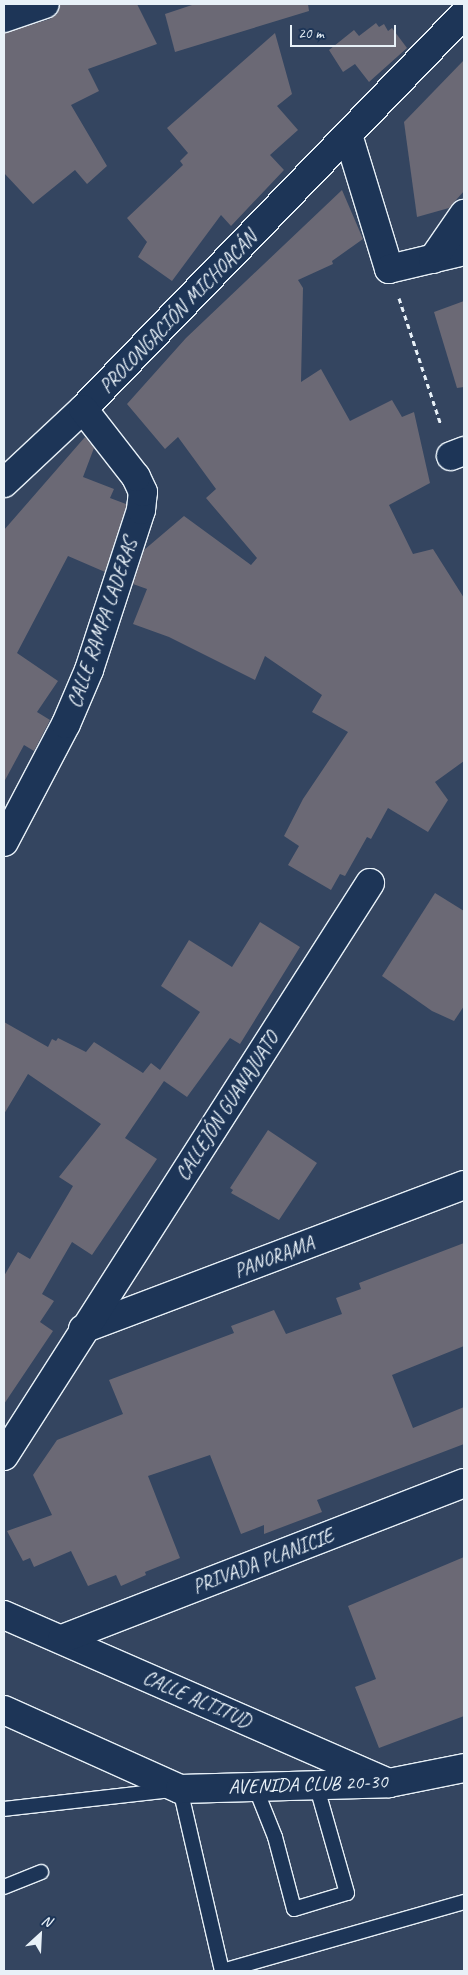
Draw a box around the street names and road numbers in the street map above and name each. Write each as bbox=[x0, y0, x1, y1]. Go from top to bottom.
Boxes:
street label: PROLONGACIÓN MICHOACÁN bbox=[94, 226, 262, 398]
street label: CALLE RAMPA LADERAS bbox=[62, 535, 142, 711]
street label: CALLEJÓN GUANAJUATO bbox=[170, 1027, 284, 1185]
street label: PANORAMA bbox=[231, 1231, 317, 1283]
street label: PRIVADA PLANICIE bbox=[190, 1523, 336, 1599]
street label: CALLE ALTITUD bbox=[140, 1665, 254, 1733]
street label: AVENIDA CLUB 20-30 bbox=[228, 1769, 388, 1799]

